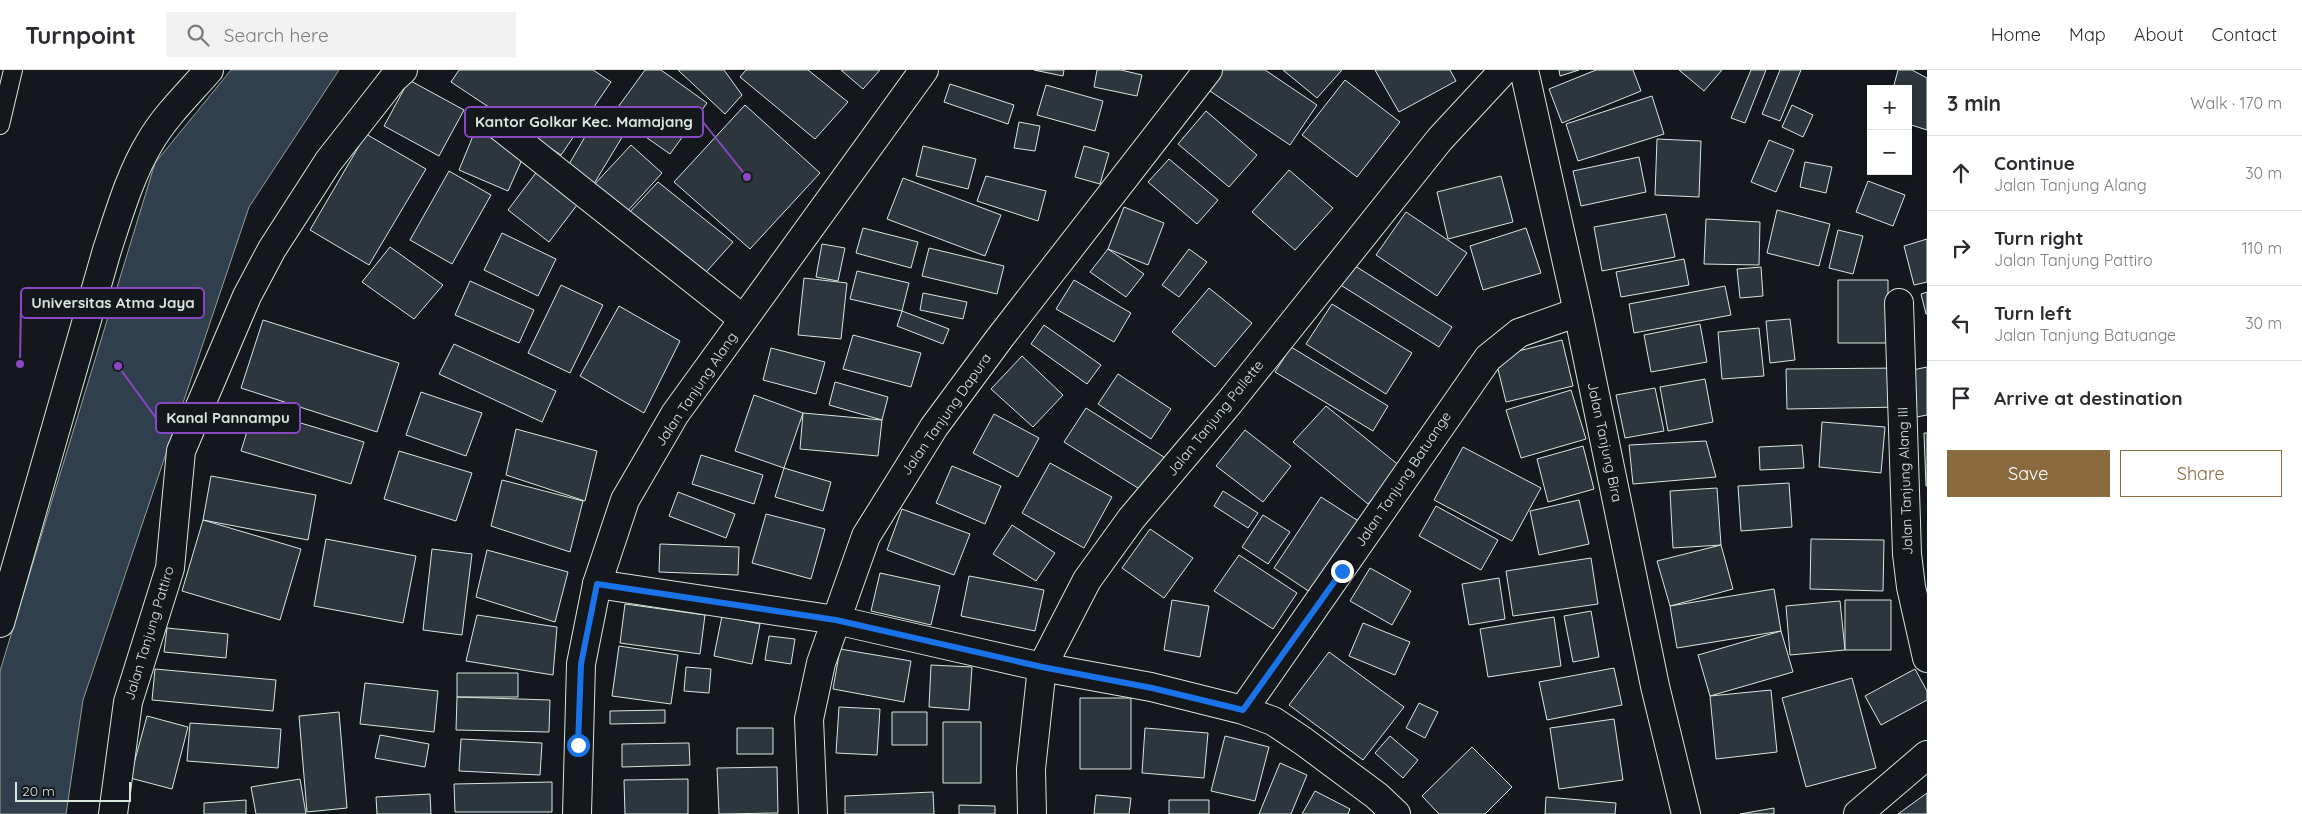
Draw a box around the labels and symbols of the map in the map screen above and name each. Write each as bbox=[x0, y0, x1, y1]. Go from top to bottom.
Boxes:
callout: Kantor Golkar Kec. Mamajang bbox=[465, 107, 703, 137]
text: Kantor Golkar Kec. Mamajang bbox=[475, 112, 693, 131]
callout: Universitas Atma Jaya bbox=[21, 288, 204, 318]
text: Universitas Atma Jaya bbox=[31, 293, 195, 312]
street label: Jalan Tanjung Alang bbox=[651, 329, 741, 449]
street label: Jalan Tanjung Dapura bbox=[897, 350, 995, 478]
street label: Jalan Tanjung Pallette bbox=[1163, 356, 1267, 480]
street label: Jalan Tanjung Bira bbox=[1584, 380, 1626, 504]
callout: Kanal Pannampu bbox=[156, 403, 300, 433]
street label: Jalan Tanjung Alang III bbox=[1893, 407, 1917, 555]
text: Kanal Pannampu bbox=[166, 408, 290, 427]
street label: Jalan Tanjung Batuange bbox=[1351, 408, 1455, 550]
route end bbox=[1331, 560, 1354, 583]
street label: Jalan Tanjung Pattiro bbox=[120, 564, 178, 702]
route start bbox=[567, 734, 590, 757]
scale bar bbox=[15, 779, 131, 802]

